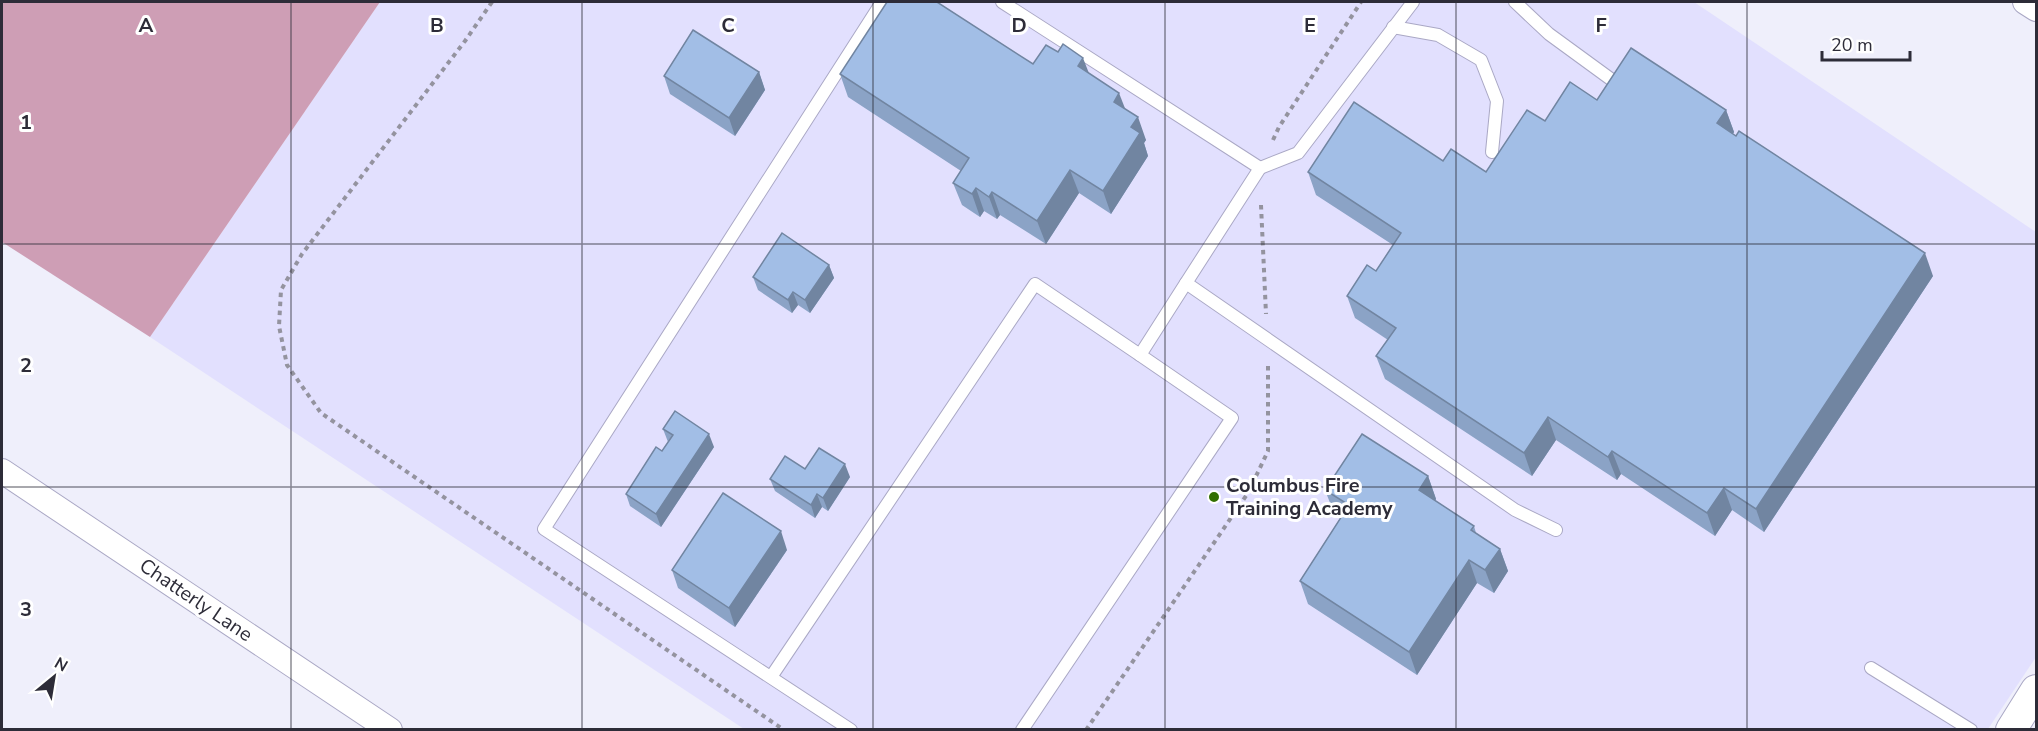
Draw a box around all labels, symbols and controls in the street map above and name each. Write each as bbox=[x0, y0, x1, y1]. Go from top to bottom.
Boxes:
text: A bbox=[139, 12, 154, 39]
text: B bbox=[430, 12, 444, 39]
text: C bbox=[721, 12, 735, 39]
text: D bbox=[1011, 12, 1027, 39]
text: E bbox=[1304, 12, 1316, 39]
text: F bbox=[1595, 12, 1607, 39]
scale bar bbox=[1822, 24, 1910, 62]
text: 20 m bbox=[1831, 33, 1873, 57]
text: 1 bbox=[20, 109, 32, 136]
text: 2 bbox=[20, 352, 32, 379]
place label: Columbus Fire Training Academy bbox=[1226, 472, 1393, 522]
marker: Columbus Fire Training Academy bbox=[1207, 490, 1221, 504]
street label: Chatterly Lane bbox=[134, 552, 258, 648]
text: 3 bbox=[20, 596, 32, 623]
north arrow bbox=[24, 647, 84, 707]
text: N bbox=[50, 652, 72, 677]

